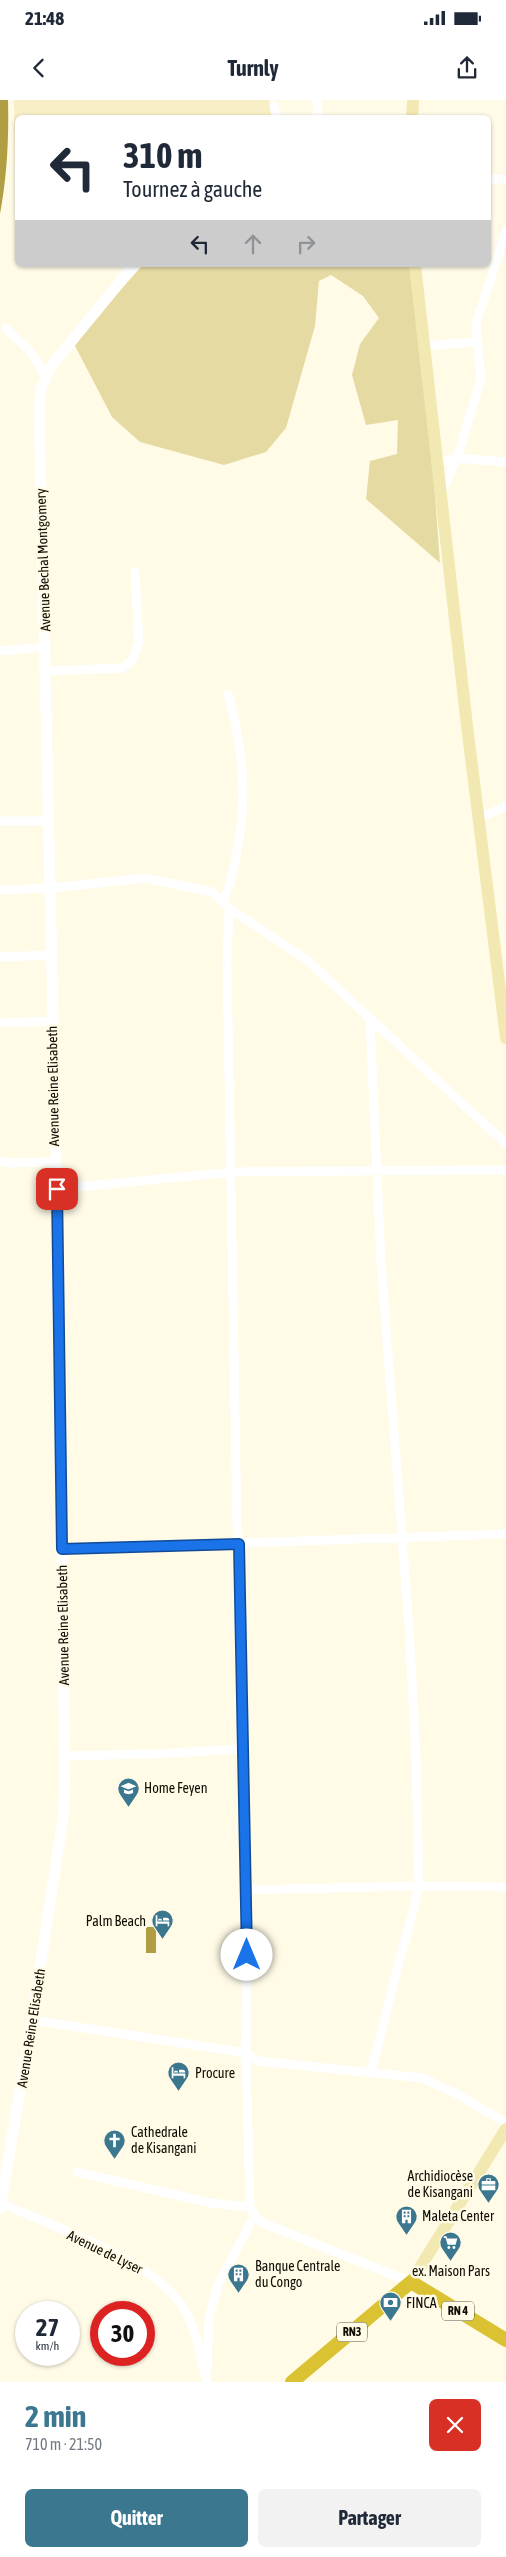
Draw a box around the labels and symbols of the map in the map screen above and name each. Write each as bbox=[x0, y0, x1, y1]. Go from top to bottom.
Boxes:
street label: Avenue Bechal Montgomery bbox=[32, 488, 53, 632]
street label: Avenue Reine Elisabeth bbox=[44, 1026, 62, 1146]
pin bbox=[36, 1168, 78, 1210]
street label: Avenue Reine Elisabeth bbox=[54, 1565, 72, 1685]
school or university icon: Home Feyen bbox=[116, 1776, 140, 1807]
place label: Home Feyen bbox=[144, 1780, 207, 1796]
hotel icon: Palm Beach bbox=[150, 1909, 174, 1940]
place label: Palm Beach bbox=[86, 1913, 146, 1929]
position arrow bbox=[220, 1928, 272, 1980]
street label: Avenue Reine Elisabeth bbox=[14, 1967, 48, 2089]
hotel icon: Procure bbox=[167, 2061, 191, 2092]
place label: Procure bbox=[195, 2065, 235, 2081]
place label: Cathedrale de Kisangani bbox=[131, 2124, 197, 2156]
church icon: Cathedrale de Kisangani bbox=[103, 2128, 127, 2159]
place label: Archidiocèse de Kisangani bbox=[408, 2168, 473, 2200]
office icon: Archidiocèse de Kisangani bbox=[477, 2172, 501, 2203]
building icon: Maleta Center bbox=[394, 2204, 418, 2235]
place label: Maleta Center bbox=[422, 2208, 495, 2224]
street label: Avenue de Lyser bbox=[65, 2227, 146, 2277]
supermarket icon: ex. Maison Pars bbox=[439, 2231, 463, 2262]
place label: Banque Centrale du Congo bbox=[255, 2258, 340, 2290]
building icon: Banque Centrale du Congo bbox=[227, 2262, 251, 2293]
place label: ex. Maison Pars bbox=[412, 2263, 490, 2279]
bank icon: FINCA bbox=[378, 2291, 402, 2322]
place label: FINCA bbox=[406, 2295, 437, 2311]
speed limit sign: 30 bbox=[90, 2301, 155, 2366]
road number: RN 4 bbox=[442, 2302, 474, 2320]
road number: RN3 bbox=[337, 2322, 367, 2342]

